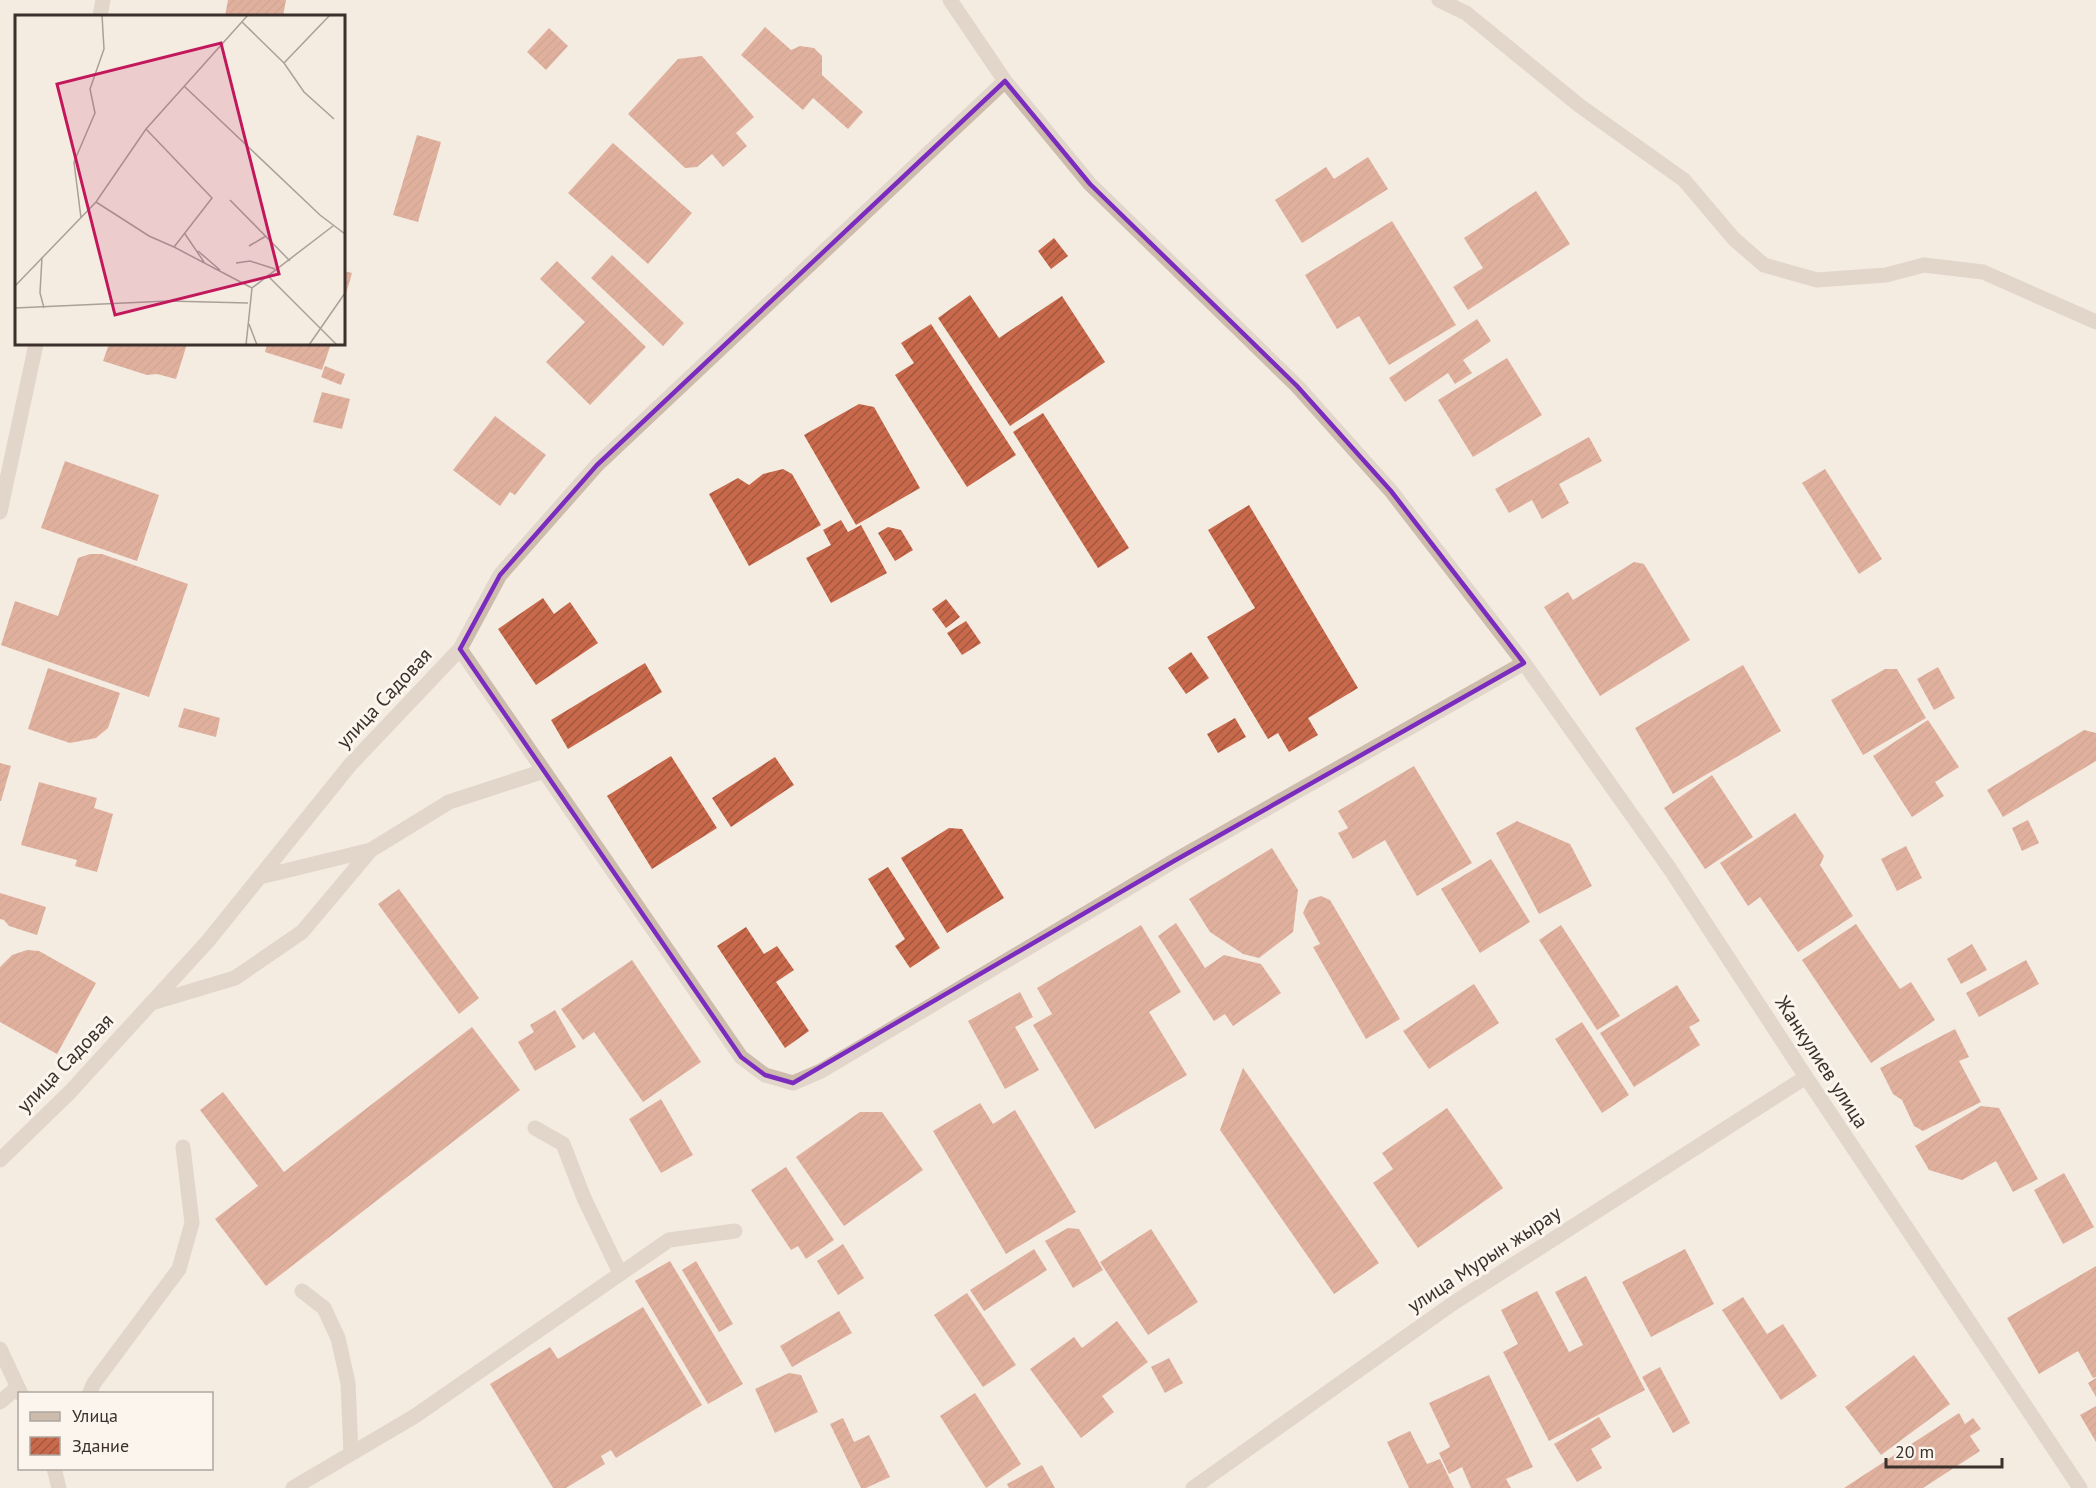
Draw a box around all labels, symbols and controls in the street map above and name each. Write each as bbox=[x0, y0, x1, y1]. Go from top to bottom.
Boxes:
inset map bbox=[15, 15, 345, 345]
street label: улица Садовая bbox=[331, 642, 437, 754]
street label: Жанкулиев улица bbox=[1769, 990, 1875, 1133]
street label: улица Садовая bbox=[11, 1008, 119, 1118]
street label: улица Мурын жырау bbox=[1402, 1199, 1566, 1318]
legend bbox=[18, 1392, 213, 1470]
text: Улица bbox=[72, 1404, 118, 1427]
scale bar bbox=[1886, 1431, 2002, 1469]
text: Здание bbox=[72, 1434, 129, 1457]
text: 20 m bbox=[1895, 1440, 1934, 1463]

